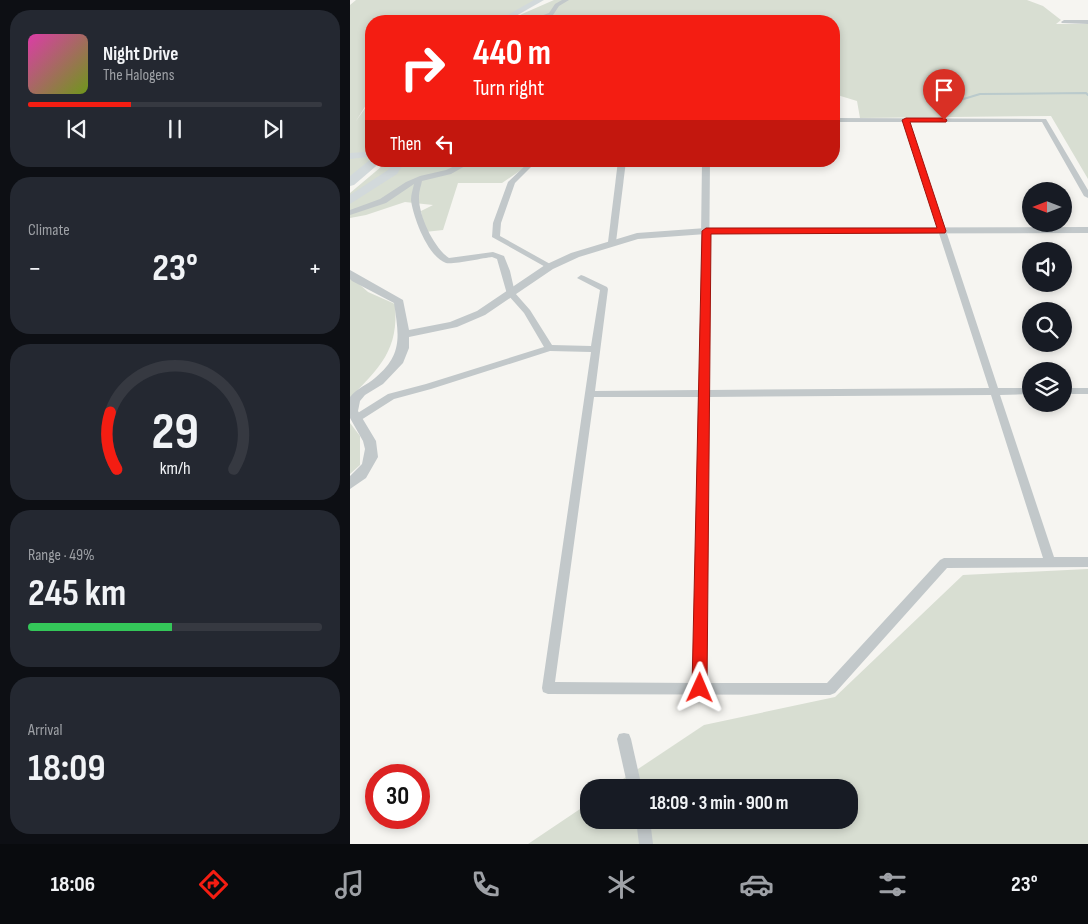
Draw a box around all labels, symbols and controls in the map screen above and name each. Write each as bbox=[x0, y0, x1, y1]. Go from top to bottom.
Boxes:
text: 440 m bbox=[473, 32, 551, 75]
icon: right bbox=[390, 35, 455, 100]
text: Night Drive bbox=[103, 43, 178, 66]
text: The Halogens bbox=[103, 66, 174, 85]
pin bbox=[923, 69, 965, 120]
text: Turn right bbox=[473, 75, 544, 102]
icon: arrive bbox=[930, 76, 958, 104]
icon: previous bbox=[63, 115, 91, 143]
icon: pause bbox=[161, 115, 189, 143]
icon: next bbox=[259, 115, 287, 143]
icon: left bbox=[431, 130, 459, 158]
text: Then bbox=[390, 133, 421, 156]
north arrow bbox=[1022, 182, 1072, 232]
map controls bbox=[1022, 182, 1072, 412]
text: Climate bbox=[28, 221, 70, 240]
button: sound bbox=[1022, 242, 1072, 292]
text: 23° bbox=[152, 246, 198, 291]
text: − bbox=[28, 252, 42, 285]
text: + bbox=[308, 252, 322, 285]
button: search bbox=[1022, 302, 1072, 352]
button: layers bbox=[1022, 362, 1072, 412]
text: 29 bbox=[151, 401, 199, 464]
text: km/h bbox=[160, 458, 190, 479]
text: Range · 49% bbox=[28, 546, 95, 565]
text: 245 km bbox=[28, 571, 126, 616]
position arrow bbox=[673, 661, 725, 713]
text: Arrival bbox=[28, 721, 62, 740]
text: 18:09 bbox=[28, 746, 105, 791]
speed limit sign: 30 bbox=[365, 764, 430, 829]
text: 18:09 · 3 min · 900 m bbox=[650, 792, 788, 815]
icon: directions bbox=[196, 867, 231, 902]
icon: music bbox=[332, 867, 367, 902]
icon: phone bbox=[468, 867, 503, 902]
icon: climate bbox=[604, 867, 639, 902]
icon: car bbox=[739, 867, 774, 902]
icon: filters bbox=[875, 867, 910, 902]
text: 18:06 bbox=[50, 871, 95, 898]
text: 23° bbox=[1011, 871, 1038, 898]

